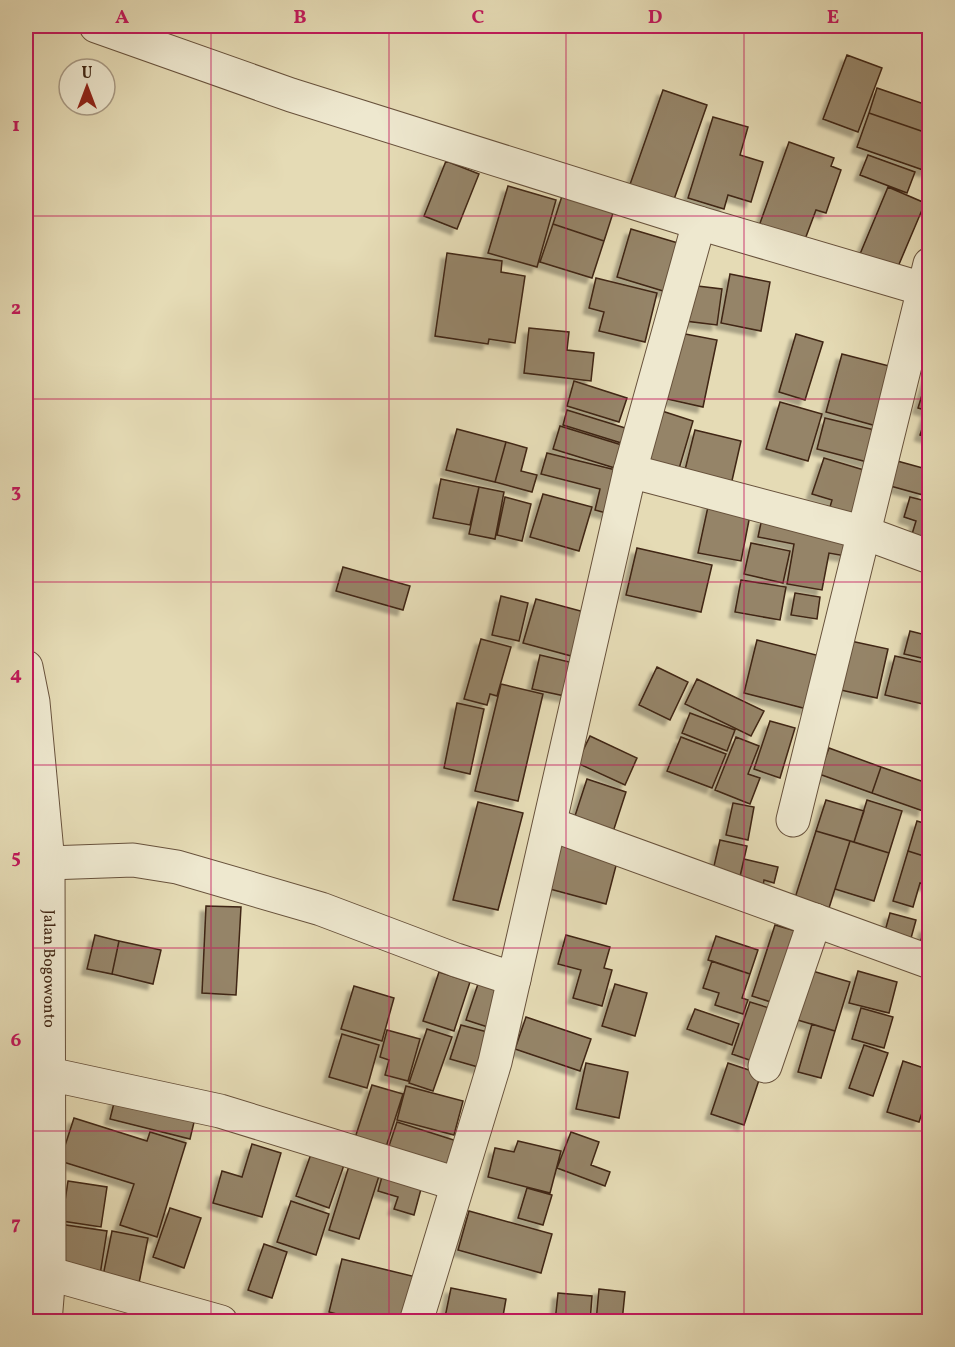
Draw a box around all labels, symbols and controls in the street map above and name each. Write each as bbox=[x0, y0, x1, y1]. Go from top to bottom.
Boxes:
text: A bbox=[115, 4, 129, 32]
text: B bbox=[293, 4, 307, 32]
text: C bbox=[472, 4, 485, 32]
text: D bbox=[648, 4, 662, 32]
text: E bbox=[827, 4, 839, 32]
north arrow bbox=[57, 57, 117, 117]
text: U bbox=[82, 63, 93, 85]
text: 1 bbox=[12, 112, 20, 140]
text: 2 bbox=[11, 295, 21, 323]
text: 3 bbox=[11, 478, 21, 506]
text: 4 bbox=[10, 661, 22, 689]
text: 5 bbox=[11, 844, 21, 872]
street label: Jalan Bogowonto bbox=[37, 910, 59, 1028]
text: 6 bbox=[11, 1027, 22, 1055]
text: 7 bbox=[11, 1210, 21, 1238]

